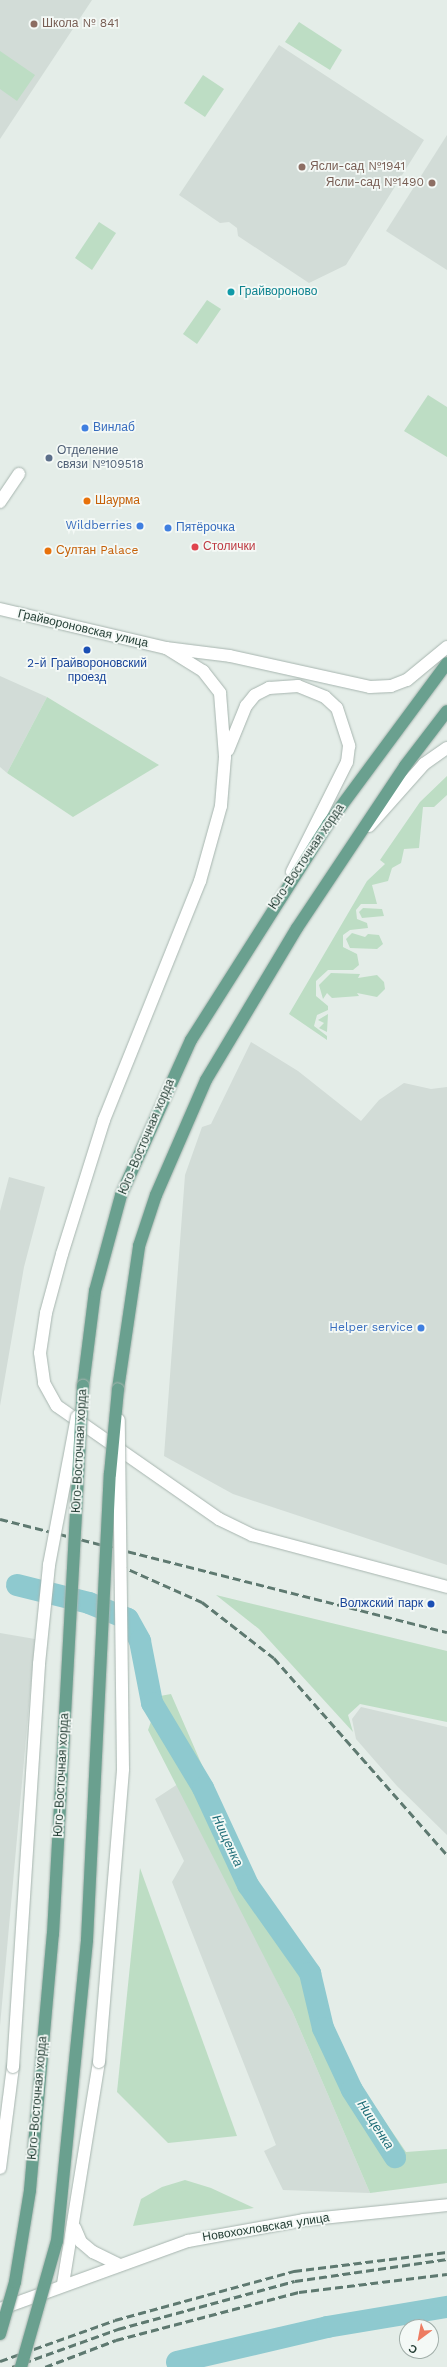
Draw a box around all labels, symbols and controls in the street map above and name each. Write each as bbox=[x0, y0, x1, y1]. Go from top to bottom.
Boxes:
place label: Школа № 841 bbox=[42, 17, 119, 31]
marker: Школа № 841 bbox=[29, 19, 39, 29]
place label: Ясли-сад №1941 bbox=[310, 160, 405, 174]
marker: Ясли-сад №1941 bbox=[297, 162, 307, 172]
place label: Ясли-сад №1490 bbox=[326, 176, 424, 190]
marker: Ясли-сад №1490 bbox=[427, 178, 437, 188]
place label: Грайвороново bbox=[239, 285, 317, 299]
marker: Грайвороново bbox=[226, 287, 236, 297]
place label: Винлаб bbox=[93, 421, 135, 435]
marker: Винлаб bbox=[80, 423, 90, 433]
place label: Отделение связи №109518 bbox=[57, 444, 144, 472]
marker: Отделение связи №109518 bbox=[44, 453, 54, 463]
place label: Шаурма bbox=[95, 494, 140, 508]
marker: Шаурма bbox=[82, 496, 92, 506]
place label: Wildberries bbox=[65, 519, 132, 533]
marker: Wildberries bbox=[135, 521, 145, 531]
place label: Пятёрочка bbox=[176, 521, 235, 535]
marker: Пятёрочка bbox=[163, 523, 173, 533]
place label: Столички bbox=[203, 540, 255, 554]
marker: Столички bbox=[190, 542, 200, 552]
place label: Султан Palace bbox=[56, 544, 138, 558]
marker: Султан Palace bbox=[43, 546, 53, 556]
street label: Грайвороновская улица bbox=[16, 607, 150, 651]
marker: 2-й Грайвороновский проезд bbox=[82, 645, 92, 655]
place label: 2-й Грайвороновский проезд bbox=[27, 657, 147, 685]
street label: Юго-Восточная хорда bbox=[266, 801, 348, 913]
street label: Юго-Восточная хорда bbox=[116, 1077, 178, 1197]
place label: Helper service bbox=[329, 1321, 413, 1335]
marker: Helper service bbox=[416, 1323, 426, 1333]
street label: Юго-Восточная хорда bbox=[70, 1389, 90, 1513]
place label: Волжский парк bbox=[340, 1597, 423, 1611]
marker: Волжский парк bbox=[426, 1599, 436, 1609]
street label: Юго-Восточная хорда bbox=[52, 1713, 72, 1837]
water label: Нищенка bbox=[208, 1813, 246, 1869]
street label: Юго-Восточная хорда bbox=[25, 2035, 51, 2161]
water label: Нищенка bbox=[353, 2098, 397, 2152]
street label: Новохохловская улица bbox=[201, 2211, 331, 2245]
north arrow bbox=[399, 2319, 439, 2359]
text: С bbox=[406, 2341, 420, 2356]

